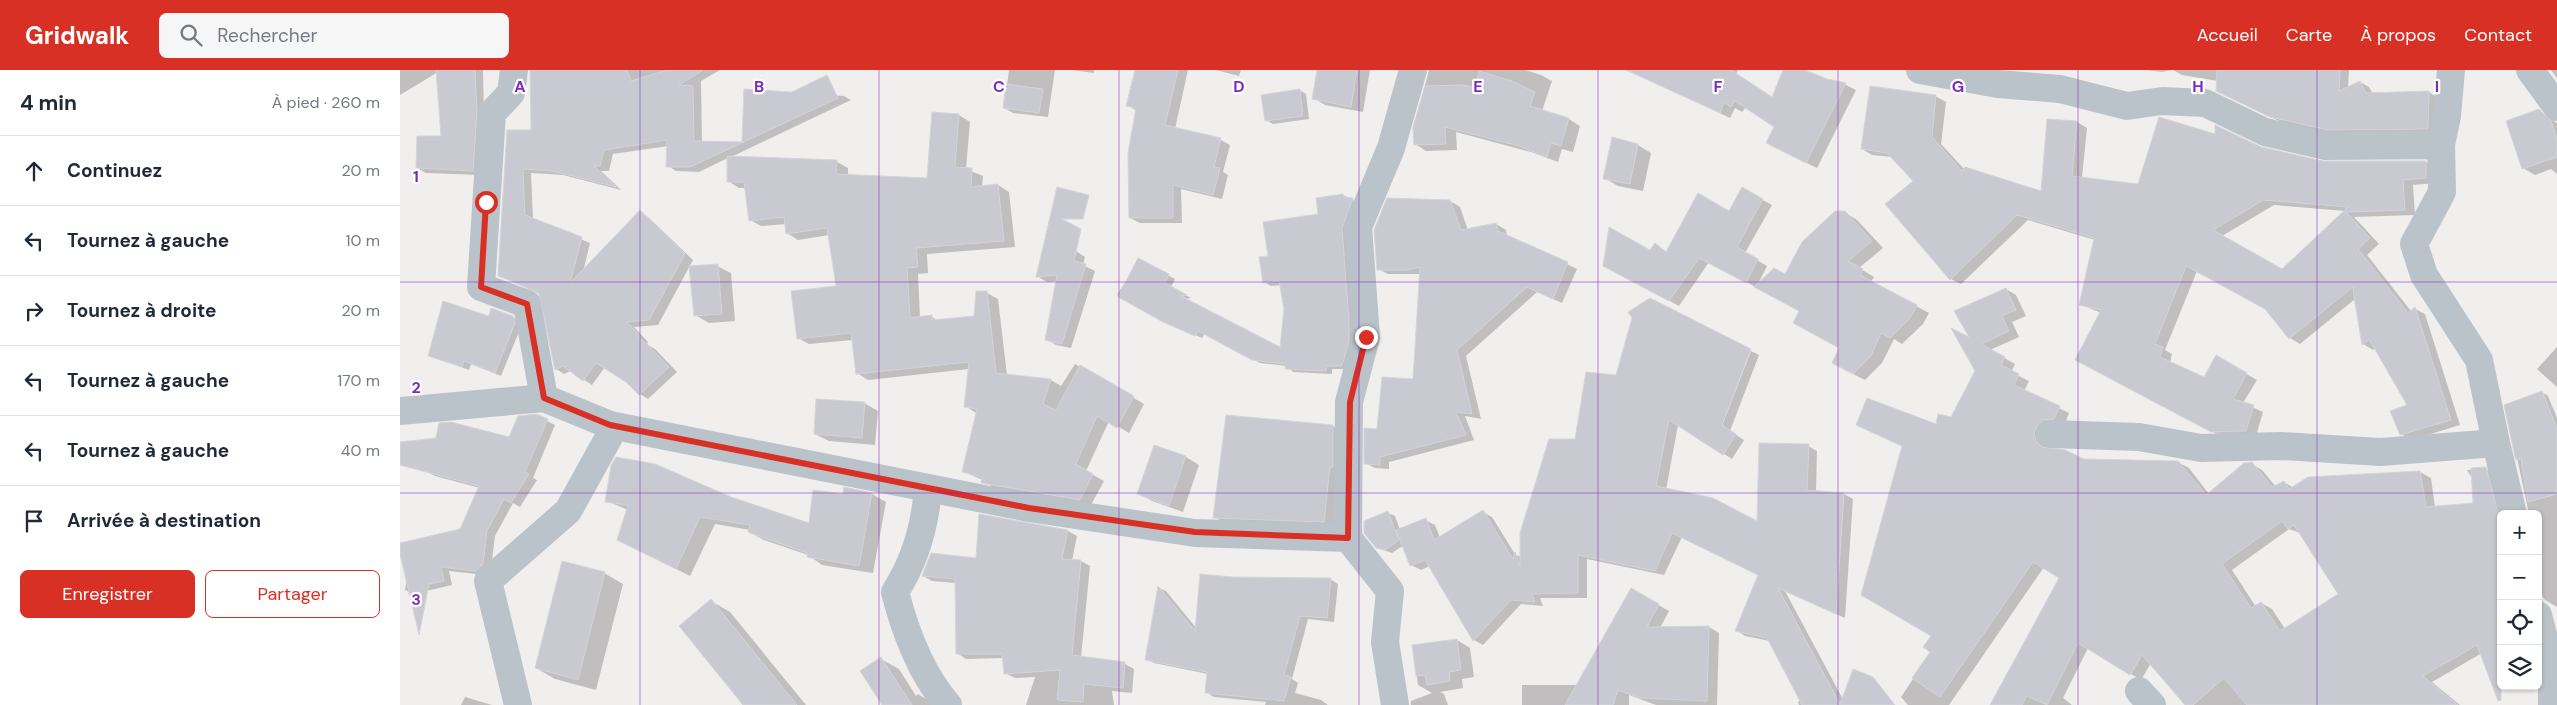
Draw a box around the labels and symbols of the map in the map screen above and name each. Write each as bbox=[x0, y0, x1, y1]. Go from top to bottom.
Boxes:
text: A bbox=[514, 76, 526, 97]
text: B bbox=[754, 76, 764, 97]
text: C bbox=[993, 76, 1005, 97]
text: D bbox=[1233, 76, 1245, 97]
text: E bbox=[1473, 76, 1483, 97]
text: F bbox=[1714, 76, 1723, 97]
text: G bbox=[1952, 76, 1964, 97]
text: H bbox=[2192, 76, 2204, 97]
text: I bbox=[2435, 76, 2439, 97]
text: 1 bbox=[413, 166, 419, 187]
route start bbox=[475, 191, 498, 214]
route end bbox=[1355, 326, 1378, 349]
text: 2 bbox=[411, 377, 421, 398]
text: 3 bbox=[411, 589, 421, 610]

